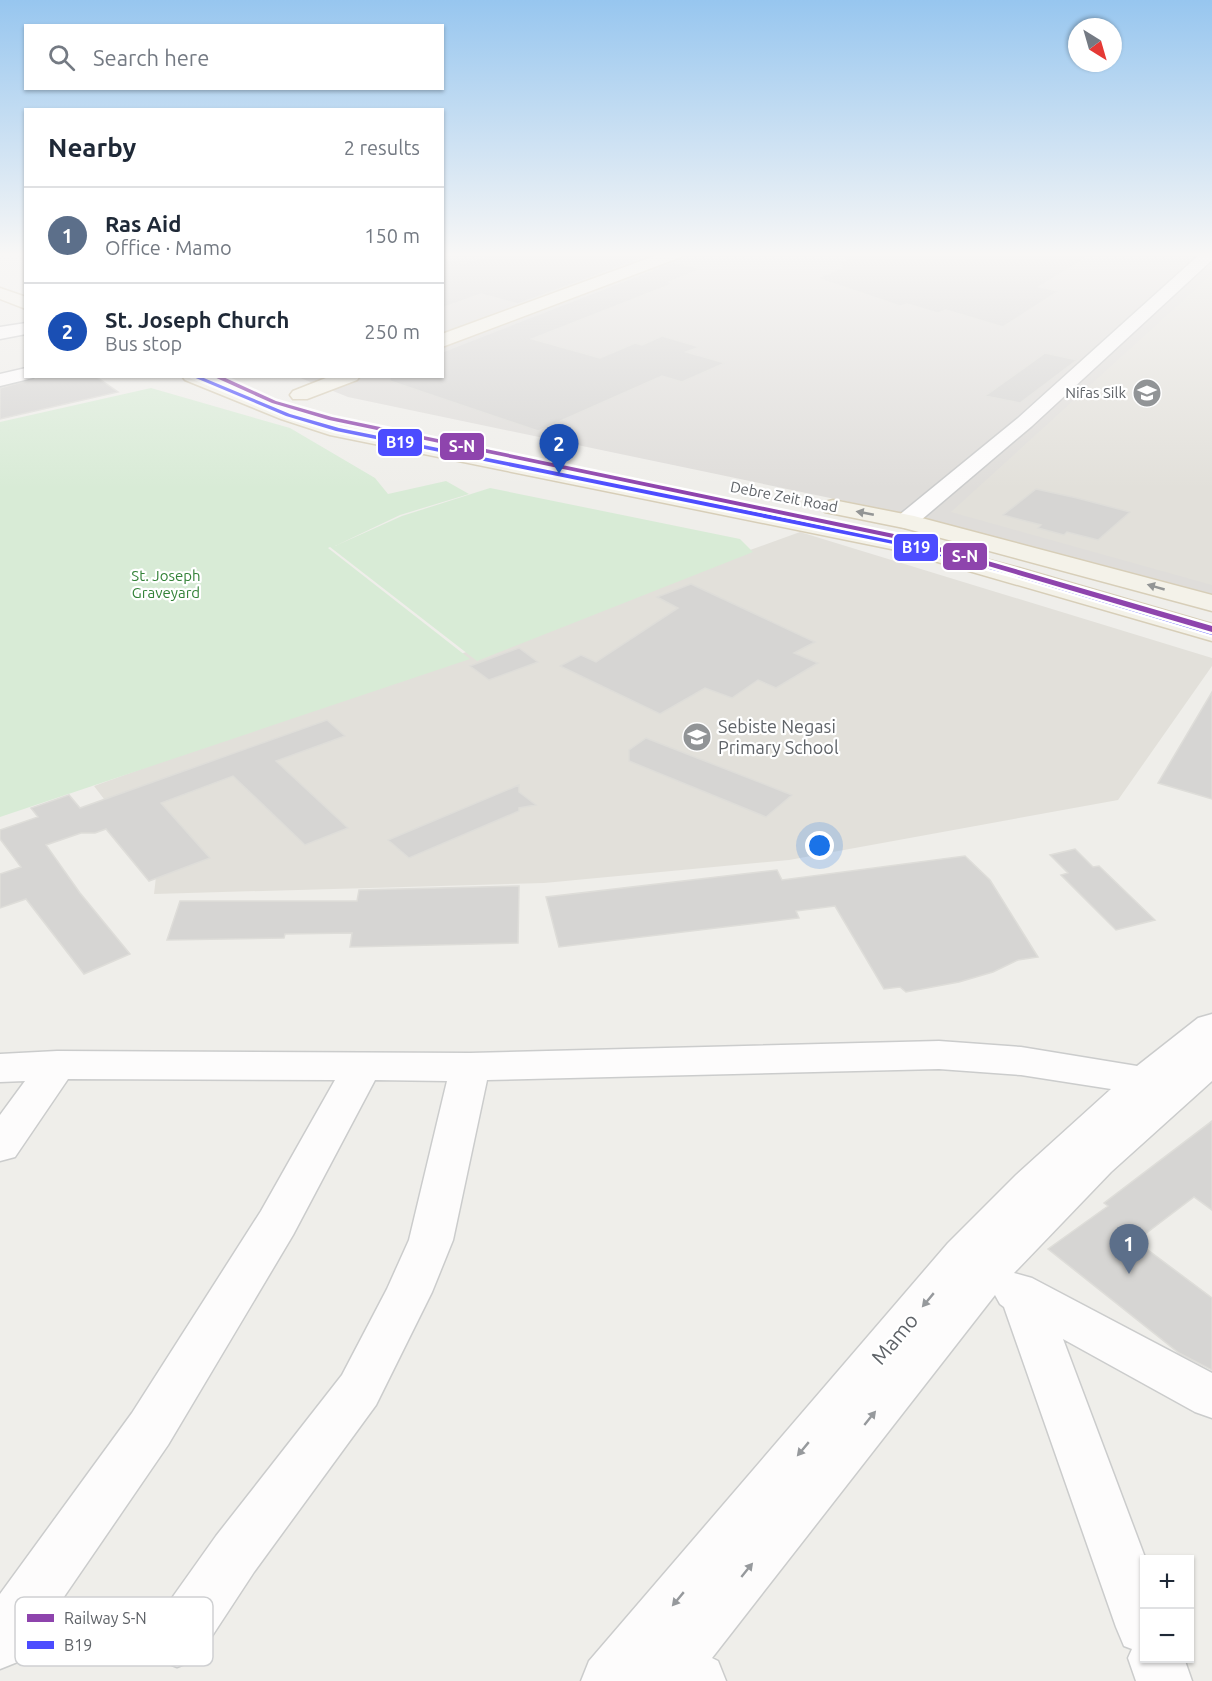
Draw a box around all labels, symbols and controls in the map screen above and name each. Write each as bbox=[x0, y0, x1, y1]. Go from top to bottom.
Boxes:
north arrow bbox=[1068, 18, 1122, 72]
search box bbox=[24, 24, 444, 90]
icon: search bbox=[45, 41, 78, 74]
text: Search here bbox=[93, 45, 209, 70]
text: Nearby bbox=[48, 133, 136, 162]
text: 2 results bbox=[344, 136, 420, 159]
text: Ras Aid bbox=[105, 211, 181, 236]
text: 1 bbox=[62, 224, 73, 247]
text: 150 m bbox=[364, 224, 420, 247]
text: Office · Mamo bbox=[105, 236, 232, 259]
text: St. Joseph Church bbox=[105, 307, 289, 332]
text: 2 bbox=[62, 320, 73, 343]
text: 250 m bbox=[364, 320, 420, 343]
text: Bus stop bbox=[105, 332, 182, 355]
school or university icon: Nifas Silk bbox=[1131, 377, 1163, 409]
place label: Nifas Silk bbox=[1065, 384, 1126, 401]
pin: 2 bbox=[540, 424, 578, 474]
line badge: B19 bbox=[377, 428, 423, 457]
line badge: S-N bbox=[439, 432, 485, 461]
text: B19 bbox=[386, 433, 414, 451]
text: S-N bbox=[449, 437, 475, 455]
street label: Debre Zeit Road bbox=[729, 478, 839, 515]
one-way arrow bbox=[856, 508, 875, 517]
line badge: B19 bbox=[893, 533, 939, 562]
text: B19 bbox=[902, 538, 930, 556]
line badge: S-N bbox=[942, 542, 988, 571]
text: S-N bbox=[952, 547, 978, 565]
park label: St. Joseph Graveyard bbox=[131, 567, 201, 601]
one-way arrow bbox=[1147, 582, 1165, 591]
place label: Sebiste Negasi Primary School bbox=[718, 716, 839, 757]
school or university icon: Sebiste Negasi Primary School bbox=[681, 721, 713, 753]
your location bbox=[805, 831, 834, 860]
pin: 1 bbox=[1110, 1224, 1148, 1274]
one-way arrow bbox=[922, 1292, 935, 1307]
street label: Mamo bbox=[866, 1308, 923, 1369]
one-way arrow bbox=[863, 1410, 876, 1426]
one-way arrow bbox=[796, 1441, 809, 1457]
map controls bbox=[1140, 1555, 1194, 1663]
button: + bbox=[1140, 1555, 1194, 1609]
one-way arrow bbox=[741, 1562, 754, 1578]
one-way arrow bbox=[672, 1591, 684, 1606]
legend bbox=[15, 1597, 213, 1666]
text: Railway S-N bbox=[64, 1609, 147, 1627]
button: − bbox=[1140, 1609, 1194, 1663]
text: B19 bbox=[64, 1636, 92, 1654]

